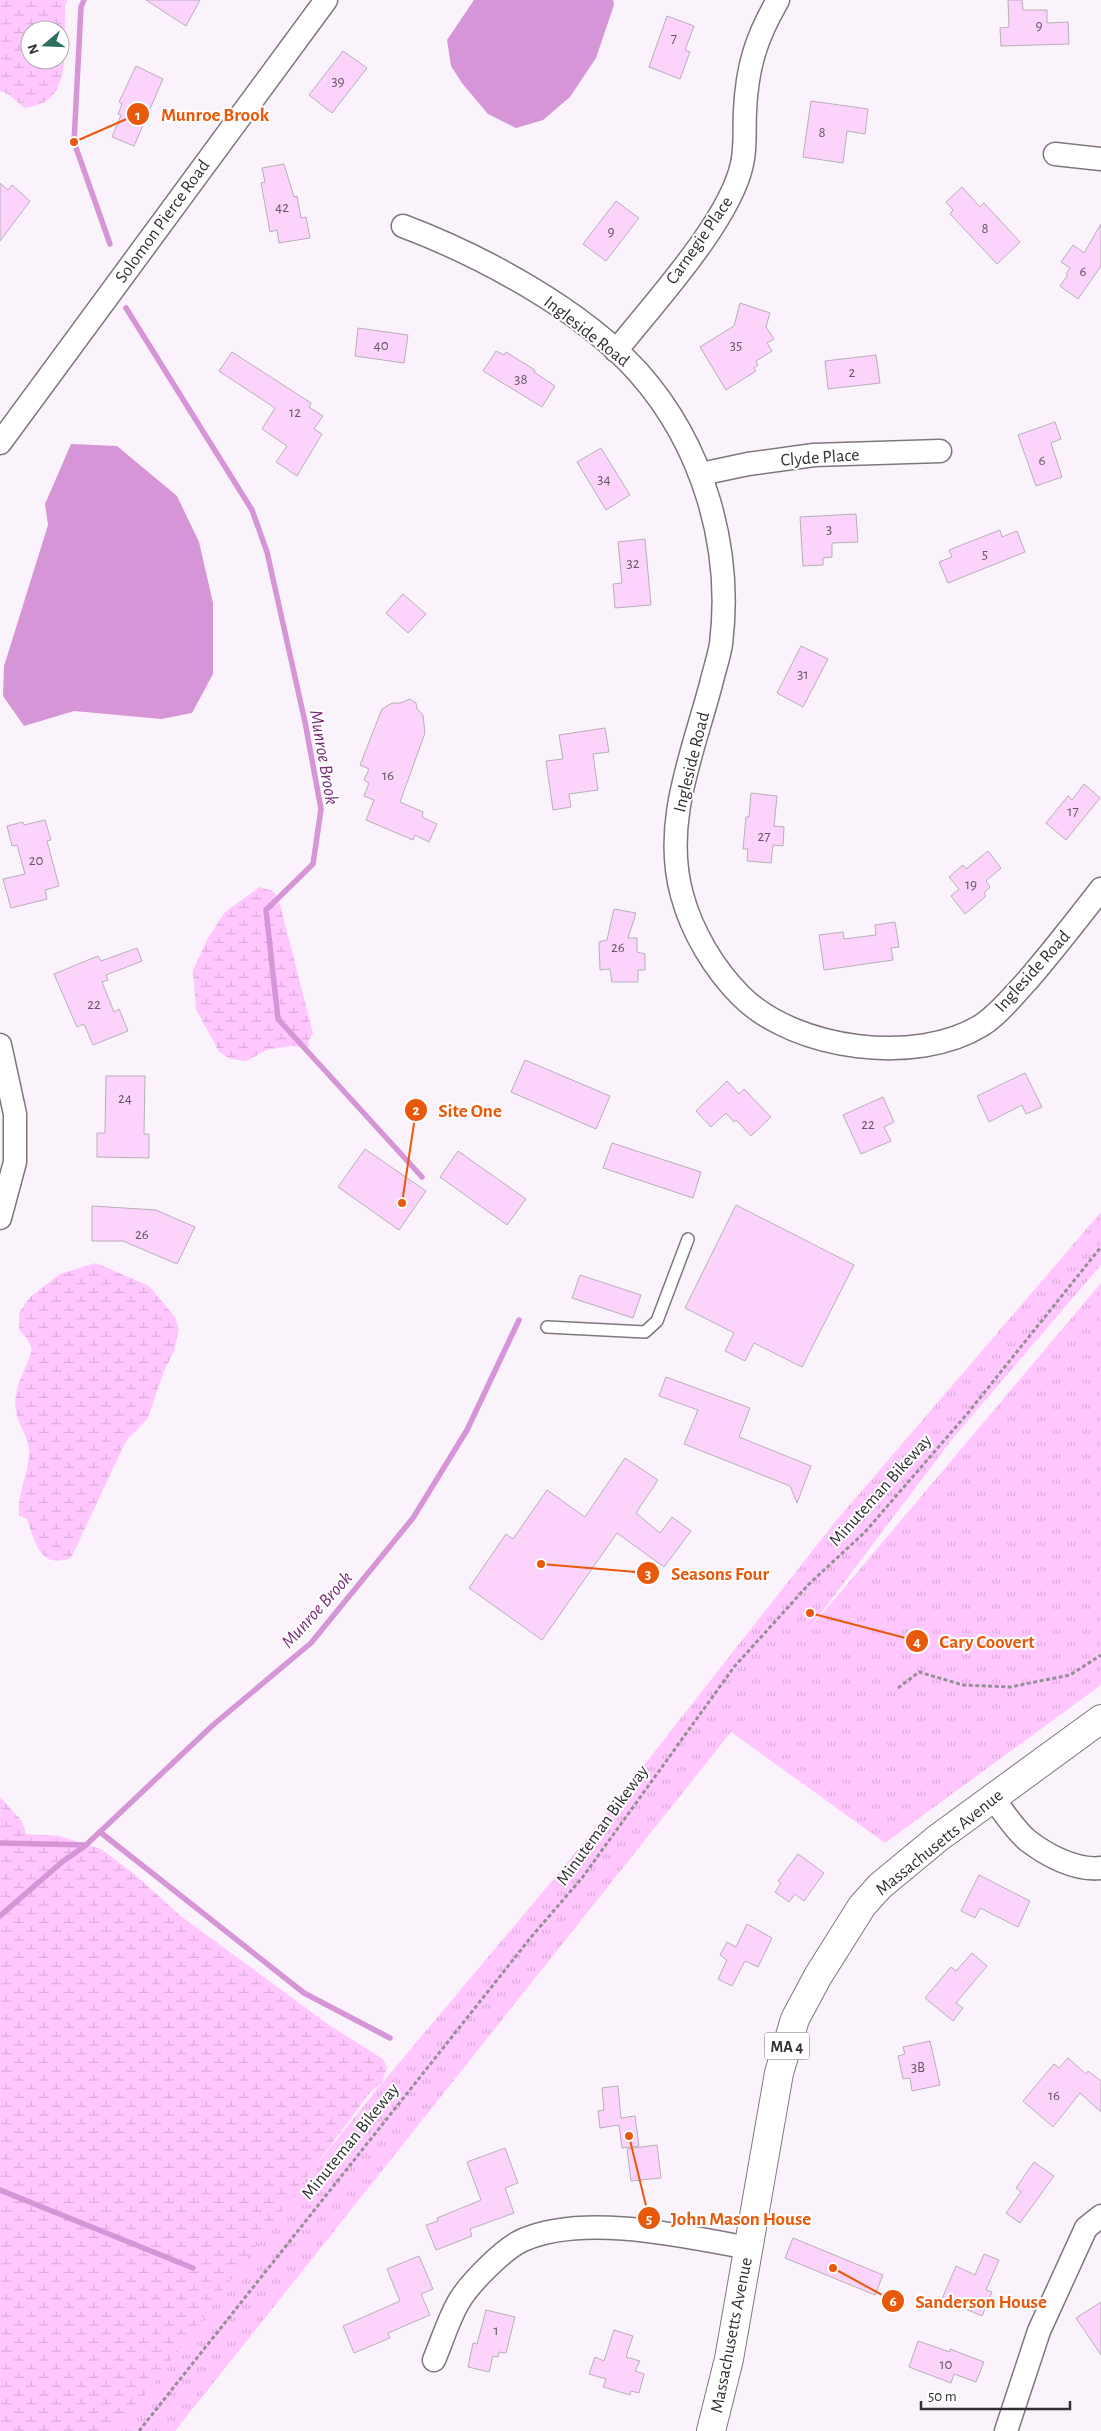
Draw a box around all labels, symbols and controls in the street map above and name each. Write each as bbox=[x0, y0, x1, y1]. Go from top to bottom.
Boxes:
house number: 9 bbox=[1035, 18, 1043, 33]
north arrow bbox=[20, 20, 70, 70]
house number: 7 bbox=[671, 31, 677, 46]
text: N bbox=[25, 42, 42, 56]
house number: 39 bbox=[331, 74, 345, 89]
callout: Munroe Brook bbox=[126, 97, 279, 131]
text: Munroe Brook bbox=[161, 106, 270, 125]
text: 1 bbox=[135, 108, 141, 123]
house number: 8 bbox=[818, 125, 826, 140]
street label: Solomon Pierce Road bbox=[112, 157, 213, 286]
street label: Carnegie Place bbox=[663, 193, 737, 288]
house number: 42 bbox=[275, 200, 289, 215]
house number: 8 bbox=[981, 221, 989, 236]
house number: 9 bbox=[607, 224, 615, 239]
house number: 6 bbox=[1079, 264, 1087, 279]
street label: Ingleside Road bbox=[540, 293, 632, 371]
house number: 40 bbox=[373, 338, 389, 353]
house number: 35 bbox=[730, 338, 742, 353]
house number: 2 bbox=[849, 365, 856, 380]
house number: 38 bbox=[514, 372, 528, 387]
house number: 12 bbox=[289, 405, 301, 420]
street label: Clyde Place bbox=[780, 446, 860, 470]
house number: 6 bbox=[1038, 453, 1046, 468]
house number: 34 bbox=[597, 472, 611, 487]
house number: 3 bbox=[826, 522, 832, 537]
house number: 5 bbox=[982, 547, 988, 562]
house number: 32 bbox=[626, 556, 640, 571]
house number: 31 bbox=[797, 667, 809, 682]
water label: Munroe Brook bbox=[306, 708, 341, 806]
street label: Ingleside Road bbox=[671, 710, 713, 814]
house number: 16 bbox=[382, 768, 394, 783]
house number: 17 bbox=[1067, 804, 1079, 819]
house number: 27 bbox=[757, 829, 771, 844]
house number: 20 bbox=[29, 853, 43, 868]
house number: 19 bbox=[965, 877, 977, 892]
street label: Ingleside Road bbox=[992, 927, 1074, 1016]
house number: 26 bbox=[611, 940, 625, 955]
house number: 22 bbox=[87, 997, 101, 1012]
house number: 24 bbox=[118, 1091, 132, 1106]
callout: Site One bbox=[403, 1093, 512, 1127]
text: Site One bbox=[438, 1102, 502, 1121]
text: 2 bbox=[412, 1103, 420, 1118]
house number: 22 bbox=[861, 1117, 875, 1132]
house number: 26 bbox=[135, 1227, 149, 1242]
street label: Minuteman Bikeway bbox=[826, 1431, 936, 1550]
callout: Seasons Four bbox=[636, 1556, 779, 1590]
text: Seasons Four bbox=[671, 1565, 769, 1584]
text: 3 bbox=[645, 1567, 651, 1582]
water label: Munroe Brook bbox=[278, 1568, 356, 1652]
callout: Cary Coovert bbox=[905, 1624, 1045, 1658]
text: Cary Coovert bbox=[939, 1633, 1035, 1652]
text: 4 bbox=[913, 1635, 921, 1650]
street label: Minuteman Bikeway bbox=[553, 1762, 652, 1889]
street label: Massachusetts Avenue bbox=[873, 1786, 1007, 1899]
road number: MA 4 bbox=[764, 2032, 810, 2060]
house number: 3B bbox=[911, 2060, 925, 2075]
street label: Minuteman Bikeway bbox=[299, 2080, 403, 2203]
house number: 16 bbox=[1048, 2088, 1060, 2103]
callout: John Mason House bbox=[636, 2201, 821, 2235]
text: John Mason House bbox=[671, 2210, 811, 2229]
text: 5 bbox=[646, 2212, 652, 2227]
street label: Massachusetts Avenue bbox=[708, 2256, 756, 2414]
callout: Sanderson House bbox=[880, 2284, 1057, 2318]
text: Sanderson House bbox=[915, 2293, 1047, 2312]
text: 6 bbox=[889, 2294, 897, 2309]
house number: 1 bbox=[493, 2323, 499, 2338]
house number: 10 bbox=[939, 2357, 953, 2372]
scale bar bbox=[921, 2378, 1070, 2410]
text: 50 m bbox=[928, 2389, 957, 2404]

